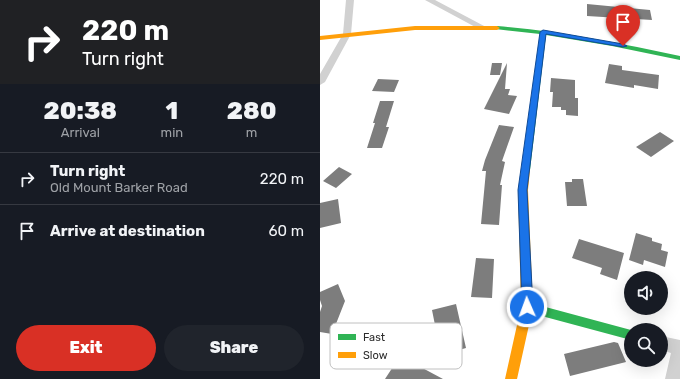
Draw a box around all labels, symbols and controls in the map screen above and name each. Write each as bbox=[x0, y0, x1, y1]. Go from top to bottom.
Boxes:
pin bbox=[606, 5, 640, 46]
icon: arrive bbox=[612, 11, 634, 33]
text: 220 m bbox=[82, 14, 169, 47]
icon: right bbox=[16, 16, 68, 68]
text: Turn right bbox=[82, 48, 164, 70]
text: 20:38 bbox=[44, 97, 117, 125]
text: 1 bbox=[166, 97, 178, 125]
text: 280 bbox=[227, 97, 276, 125]
text: Arrival bbox=[61, 125, 100, 140]
text: min bbox=[161, 125, 183, 140]
text: m bbox=[246, 125, 257, 140]
text: Turn right bbox=[50, 162, 125, 180]
icon: right bbox=[16, 168, 38, 190]
text: 220 m bbox=[260, 170, 304, 188]
text: Old Mount Barker Road bbox=[50, 180, 188, 195]
icon: arrive bbox=[16, 220, 38, 242]
text: Arrive at destination bbox=[50, 222, 205, 240]
text: 60 m bbox=[268, 222, 304, 240]
map controls bbox=[624, 271, 668, 367]
button: sound bbox=[624, 271, 668, 315]
position arrow bbox=[506, 286, 548, 328]
legend bbox=[330, 323, 462, 369]
button: search bbox=[624, 323, 668, 367]
button: Exit bbox=[16, 325, 156, 371]
button: Share bbox=[164, 325, 304, 371]
text: Fast bbox=[363, 331, 386, 344]
text: Slow bbox=[363, 349, 388, 362]

